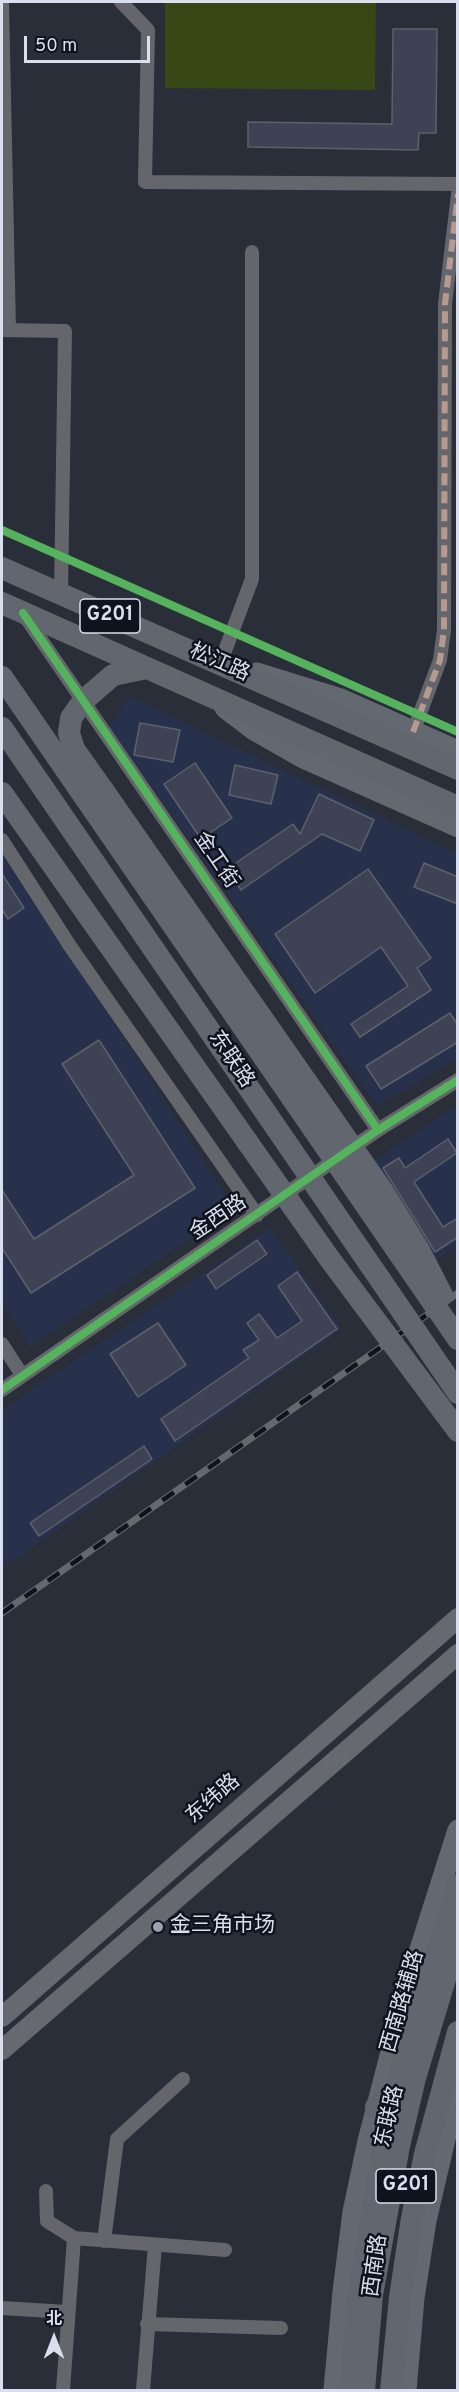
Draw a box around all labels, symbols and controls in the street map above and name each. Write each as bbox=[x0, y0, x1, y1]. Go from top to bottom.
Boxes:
scale bar bbox=[27, 24, 153, 62]
text: 50 m bbox=[35, 35, 77, 58]
road number: G201 bbox=[80, 599, 140, 633]
street label: 松江路 bbox=[185, 640, 253, 688]
street label: 金工街 bbox=[187, 828, 243, 894]
street label: 东联路 bbox=[202, 1027, 258, 1093]
street label: 金西路 bbox=[186, 1191, 252, 1247]
street label: 东纬路 bbox=[182, 1770, 246, 1830]
place label: 金三角市场 bbox=[170, 1914, 275, 1940]
marker: 金三角市场 bbox=[151, 1920, 165, 1934]
street label: 西南路辅路 bbox=[377, 1948, 431, 2056]
street label: 东联路 bbox=[372, 2083, 410, 2151]
road number: G201 bbox=[376, 2169, 436, 2203]
street label: 西南路 bbox=[360, 2233, 394, 2299]
north arrow bbox=[24, 2308, 84, 2368]
text: 北 bbox=[46, 2310, 62, 2330]

